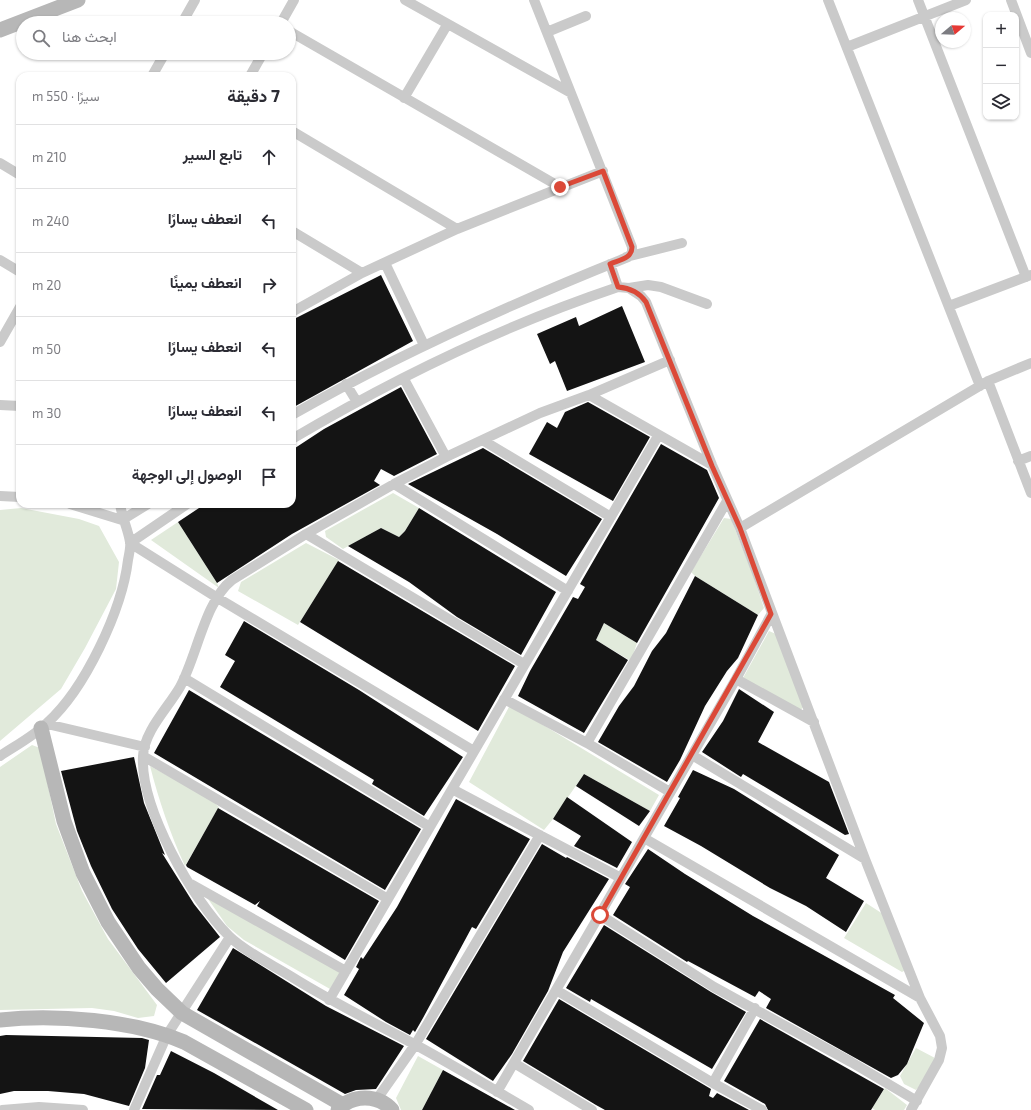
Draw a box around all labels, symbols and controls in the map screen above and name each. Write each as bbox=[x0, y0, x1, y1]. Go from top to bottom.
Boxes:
north arrow bbox=[935, 12, 971, 48]
map controls bbox=[983, 12, 1019, 120]
button: + bbox=[983, 12, 1019, 48]
search box bbox=[16, 16, 296, 60]
icon: search bbox=[30, 27, 52, 49]
text: ابحث هنا bbox=[62, 27, 117, 45]
button: − bbox=[983, 48, 1019, 84]
button: layers bbox=[983, 84, 1019, 120]
text: 7 دقيقة bbox=[227, 85, 280, 105]
text: سيرًا · 550 m bbox=[32, 88, 100, 104]
text: تابع السير bbox=[183, 145, 242, 163]
icon: ahead bbox=[258, 146, 280, 168]
text: 210 m bbox=[32, 149, 67, 165]
route end bbox=[551, 178, 569, 196]
text: انعطف يسارًا bbox=[168, 209, 242, 227]
icon: left bbox=[258, 210, 280, 232]
text: 240 m bbox=[32, 213, 69, 229]
text: انعطف يمينًا bbox=[170, 273, 242, 291]
icon: right bbox=[258, 274, 280, 296]
text: 20 m bbox=[32, 277, 61, 293]
text: انعطف يسارًا bbox=[168, 337, 242, 355]
icon: left bbox=[258, 338, 280, 360]
text: 50 m bbox=[32, 341, 61, 357]
text: انعطف يسارًا bbox=[168, 401, 242, 419]
icon: left bbox=[258, 402, 280, 424]
text: 30 m bbox=[32, 405, 61, 421]
text: الوصول إلى الوجهة bbox=[132, 465, 242, 483]
icon: arrive bbox=[258, 466, 280, 488]
route start bbox=[591, 906, 609, 924]

